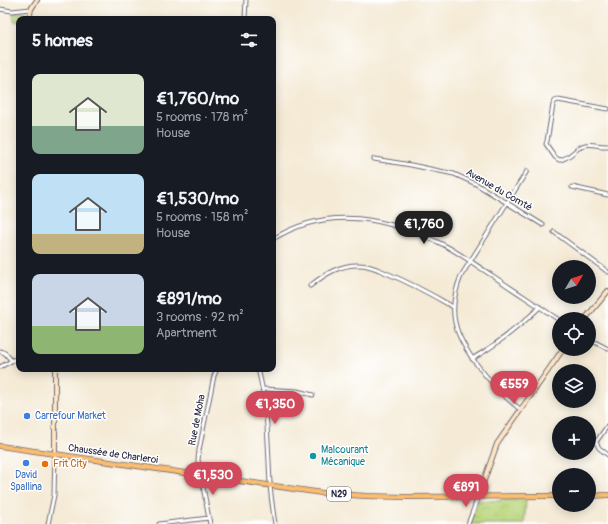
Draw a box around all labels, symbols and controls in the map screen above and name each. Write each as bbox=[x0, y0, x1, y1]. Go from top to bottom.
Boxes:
icon: filters bbox=[238, 29, 260, 51]
text: 5 homes bbox=[32, 30, 93, 51]
text: €1,760/mo bbox=[156, 88, 239, 109]
icon: home bbox=[64, 90, 112, 138]
text: 5 rooms · 178 m² bbox=[156, 109, 248, 125]
text: House bbox=[156, 125, 190, 141]
street label: Avenue du Comté bbox=[464, 166, 534, 214]
text: €1,530/mo bbox=[156, 188, 239, 209]
icon: home bbox=[64, 190, 112, 238]
text: 5 rooms · 158 m² bbox=[156, 209, 248, 225]
pin: €1,760 bbox=[391, 211, 457, 245]
text: €1,760 bbox=[404, 216, 444, 232]
text: House bbox=[156, 225, 190, 241]
north arrow bbox=[552, 260, 596, 304]
map controls bbox=[552, 260, 596, 512]
text: €891/mo bbox=[156, 288, 222, 309]
icon: home bbox=[64, 290, 112, 338]
text: 3 rooms · 92 m² bbox=[156, 309, 244, 325]
button: locate bbox=[552, 312, 596, 356]
text: Apartment bbox=[156, 325, 217, 341]
button: layers bbox=[552, 364, 596, 408]
pin: €559 bbox=[490, 371, 538, 405]
text: €559 bbox=[499, 376, 529, 392]
pin: €1,350 bbox=[242, 391, 308, 425]
street label: Rue de Moha bbox=[186, 393, 208, 447]
text: €1,350 bbox=[255, 396, 295, 412]
place label: Carrefour Market bbox=[35, 410, 107, 422]
marker: Carrefour Market bbox=[22, 411, 32, 421]
button: + bbox=[552, 416, 596, 460]
street label: Chaussée de Charleroi bbox=[67, 442, 159, 466]
place label: Malcourant Mécanique bbox=[321, 444, 369, 468]
marker: Malcourant Mécanique bbox=[308, 451, 318, 461]
marker: David Spallina bbox=[21, 458, 31, 468]
place label: Frit City bbox=[53, 458, 88, 470]
marker: Frit City bbox=[40, 459, 50, 469]
pin: €1,530 bbox=[180, 462, 246, 496]
text: €1,530 bbox=[193, 467, 233, 483]
button: − bbox=[552, 468, 596, 512]
place label: David Spallina bbox=[10, 469, 42, 493]
pin: €891 bbox=[442, 474, 490, 508]
text: €891 bbox=[453, 479, 479, 495]
road number: N29 bbox=[327, 487, 351, 501]

